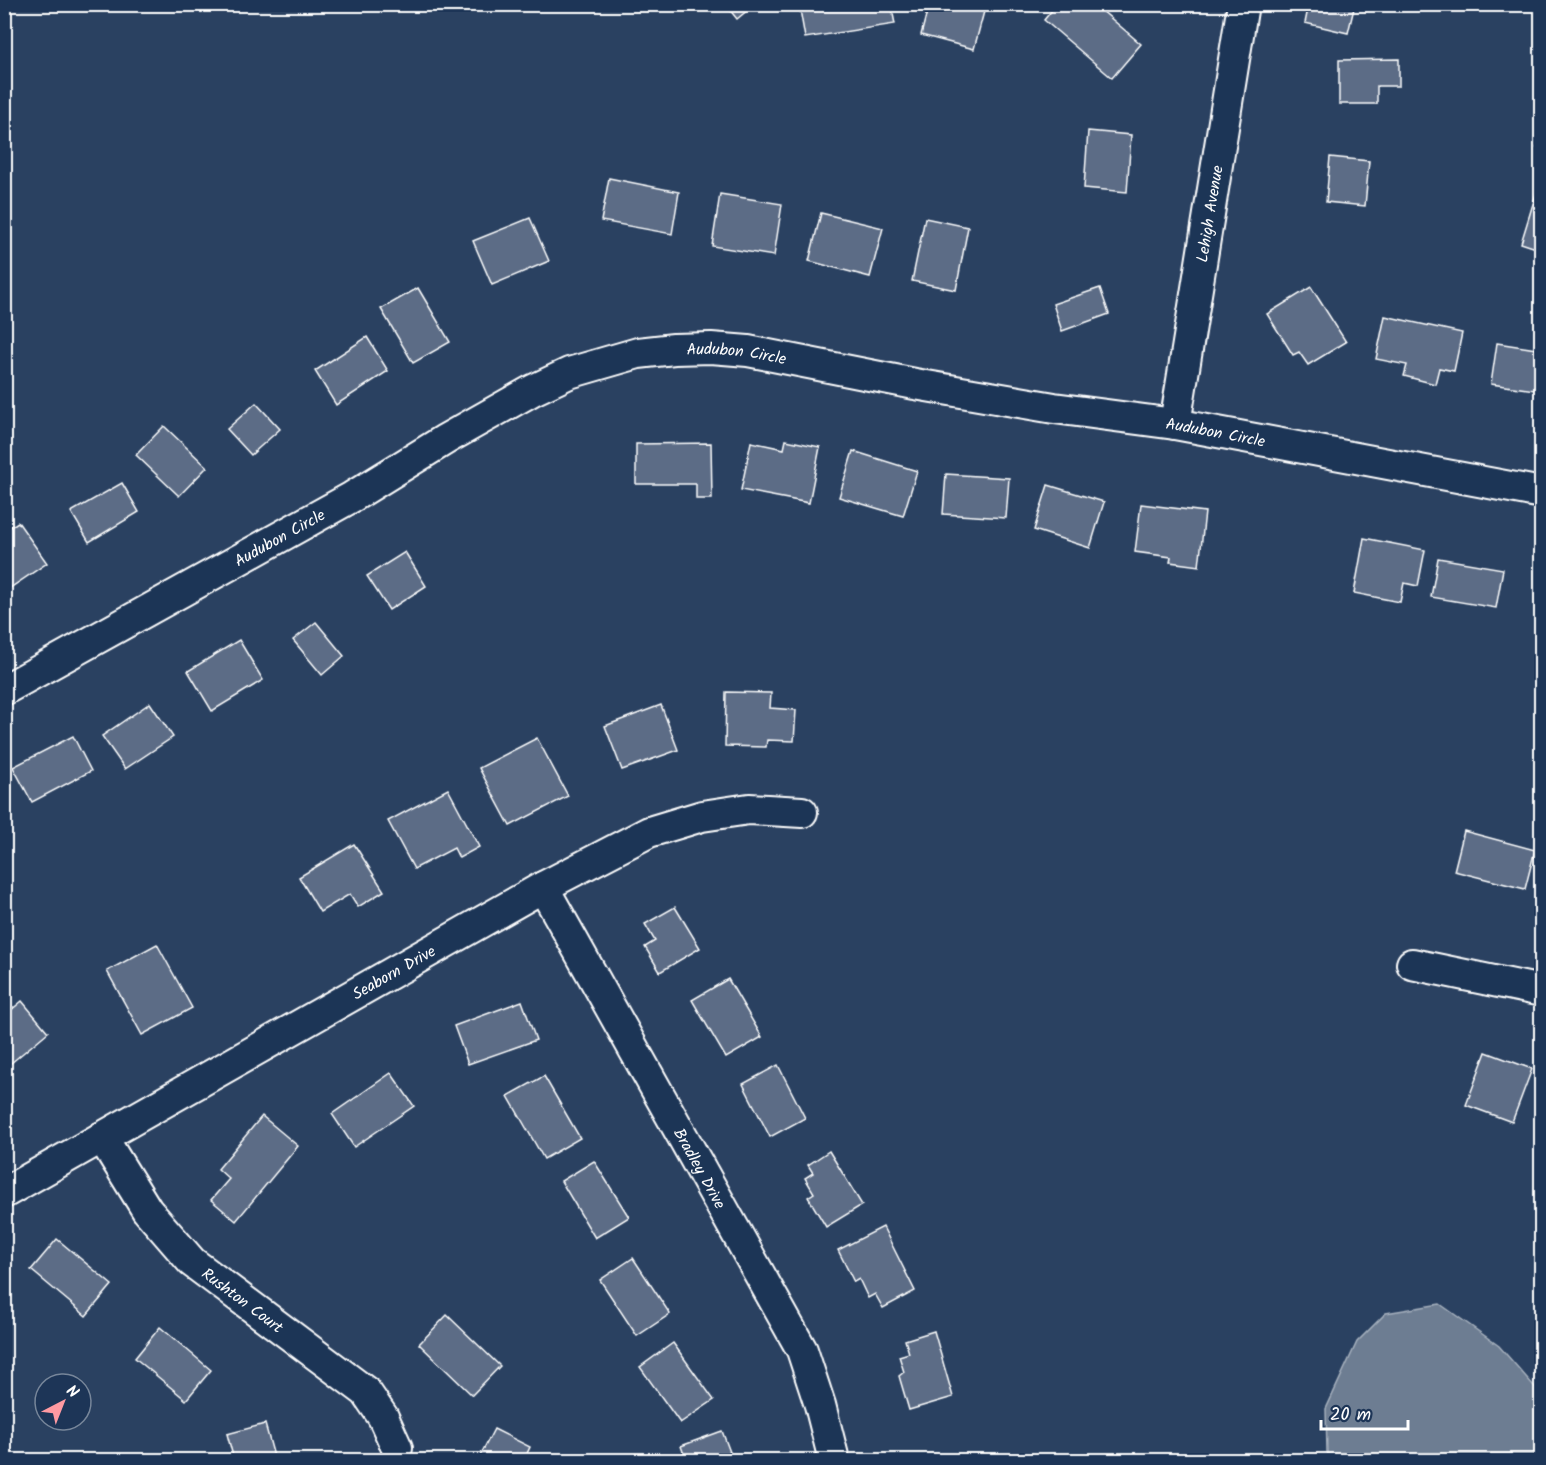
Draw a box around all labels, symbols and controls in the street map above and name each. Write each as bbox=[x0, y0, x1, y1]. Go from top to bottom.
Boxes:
street label: Lehigh Avenue bbox=[1190, 164, 1231, 264]
street label: Audubon Circle bbox=[686, 337, 788, 372]
street label: Audubon Circle bbox=[1164, 412, 1267, 455]
street label: Audubon Circle bbox=[230, 503, 330, 574]
street label: Seaborn Drive bbox=[348, 939, 441, 1007]
street label: Bradley Drive bbox=[666, 1124, 732, 1214]
street label: Rushton Court bbox=[196, 1262, 289, 1341]
north arrow bbox=[33, 1372, 93, 1432]
text: N bbox=[60, 1379, 84, 1405]
scale bar bbox=[1321, 1393, 1408, 1431]
text: 20 m bbox=[1330, 1401, 1371, 1430]

